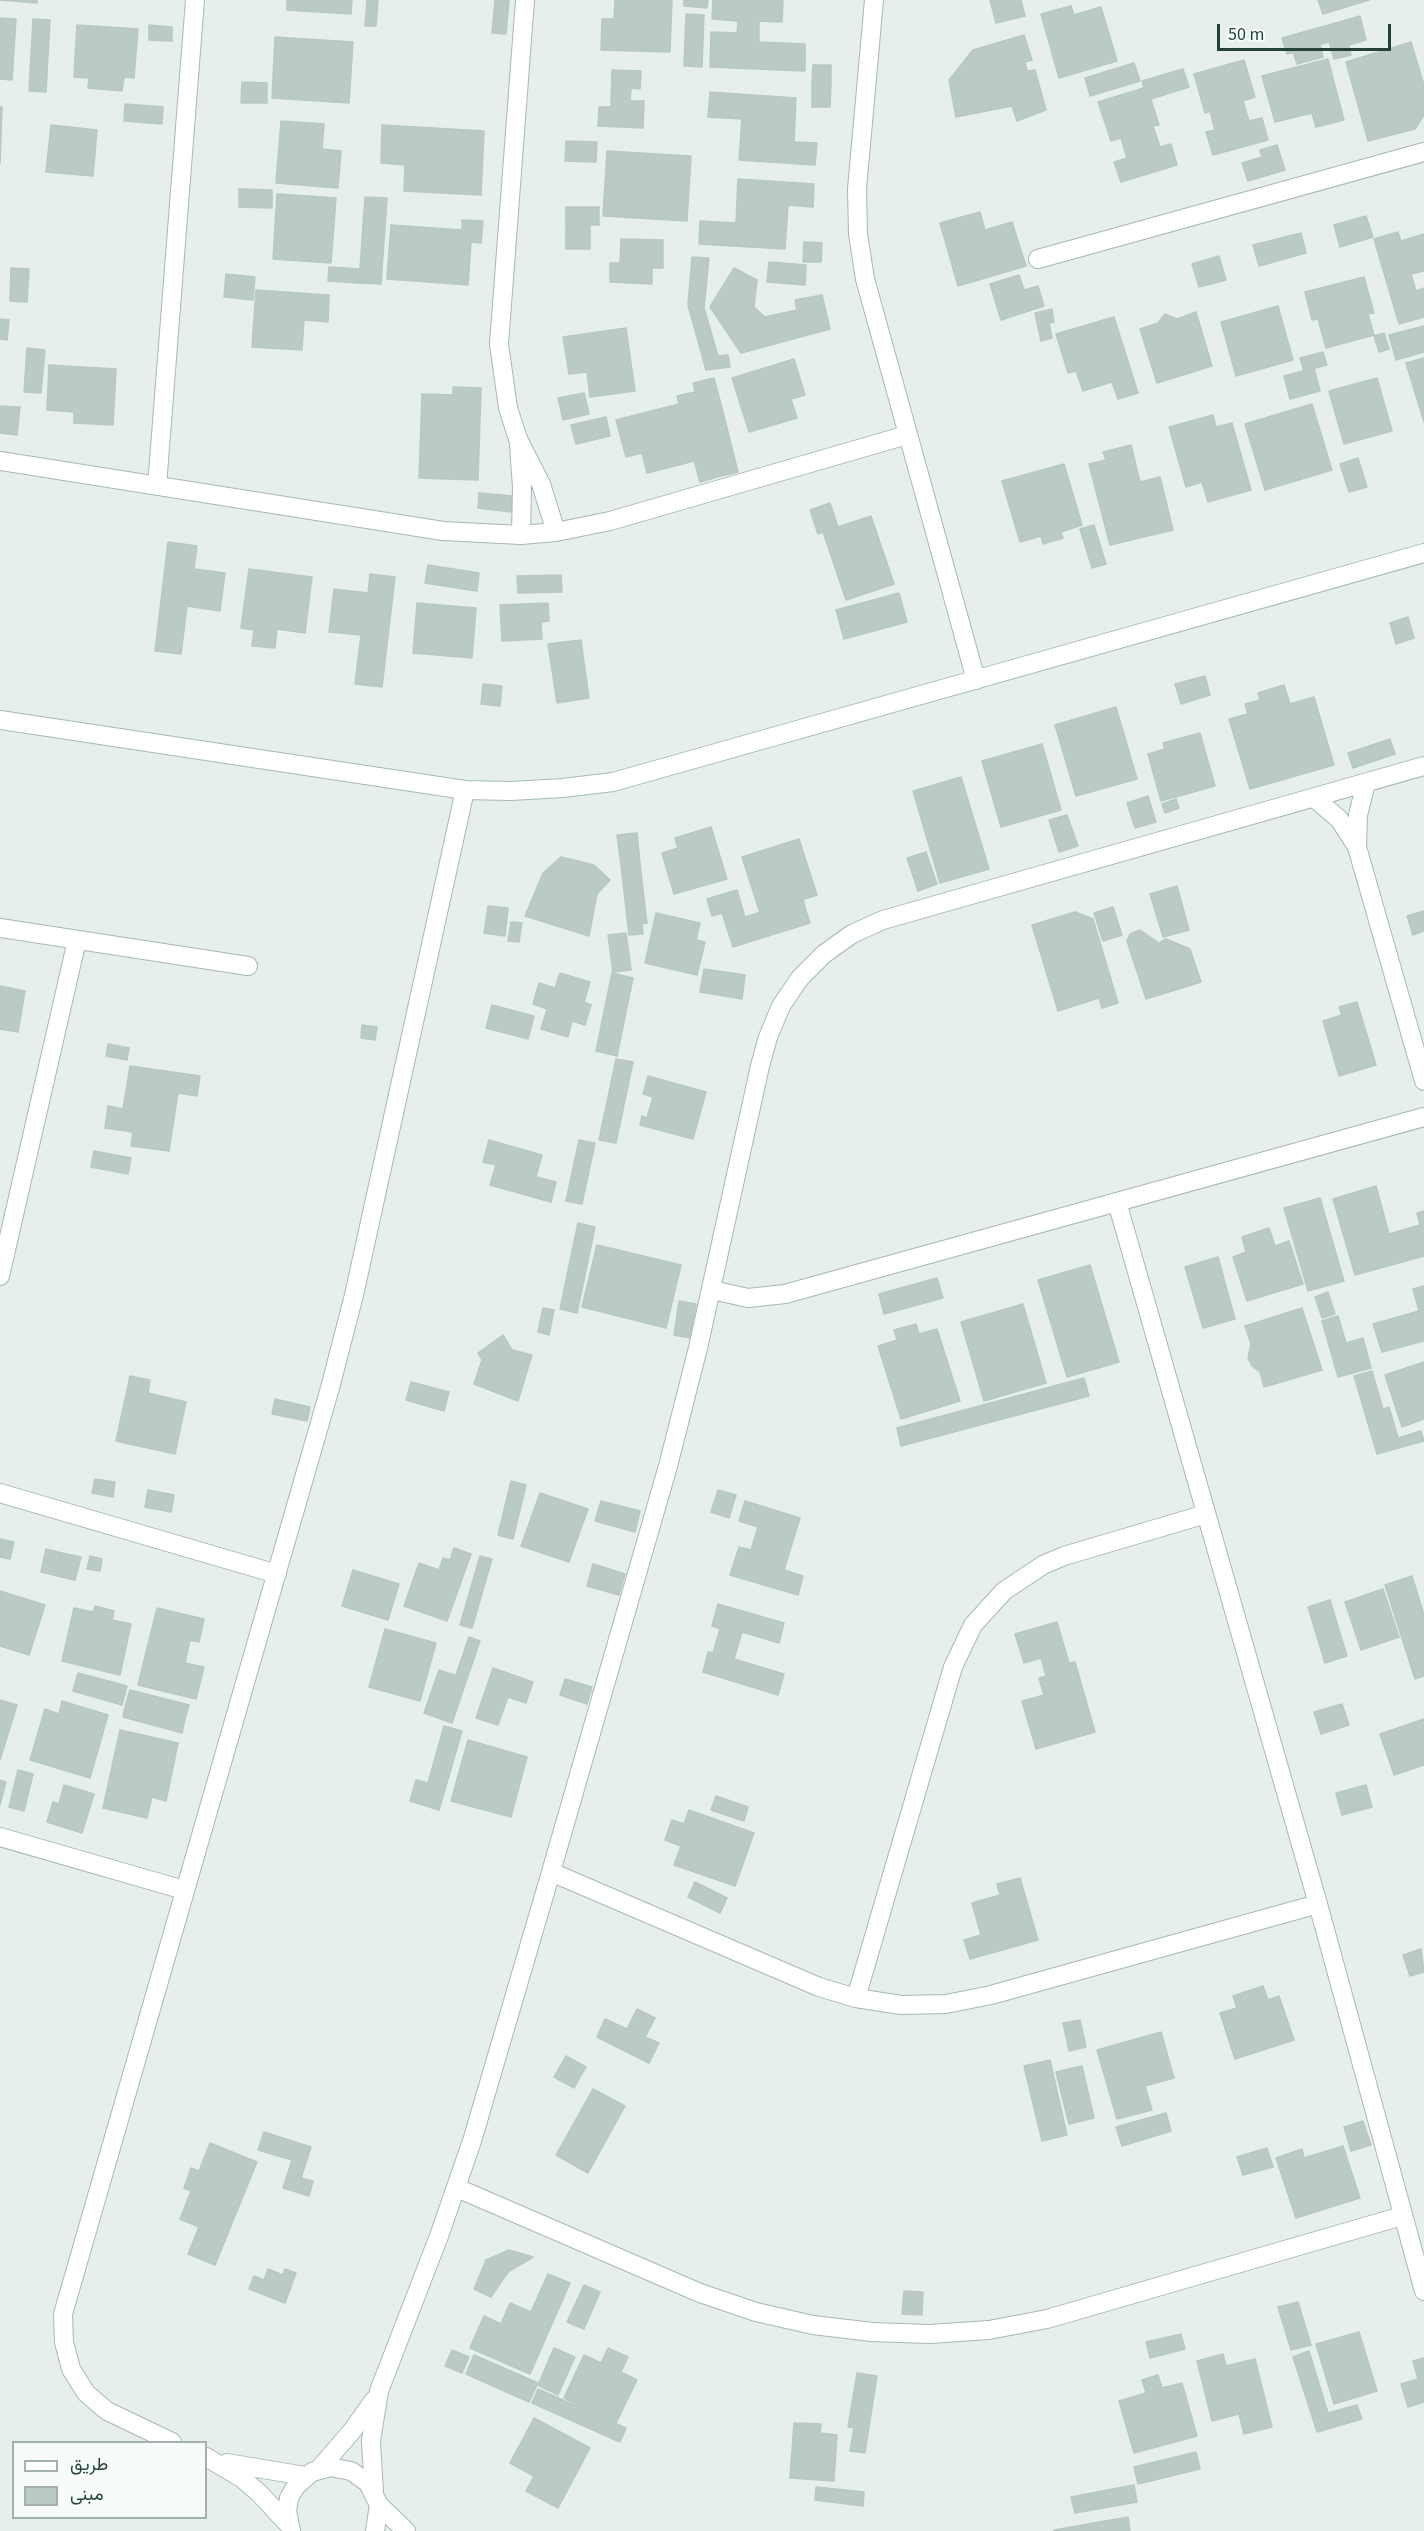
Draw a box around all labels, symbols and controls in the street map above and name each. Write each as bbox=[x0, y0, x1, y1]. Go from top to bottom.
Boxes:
scale bar bbox=[1220, 12, 1394, 50]
text: 50 m bbox=[1228, 22, 1264, 47]
legend bbox=[12, 2441, 207, 2519]
text: طريق bbox=[70, 2452, 108, 2477]
text: مبنى bbox=[70, 2482, 104, 2507]

